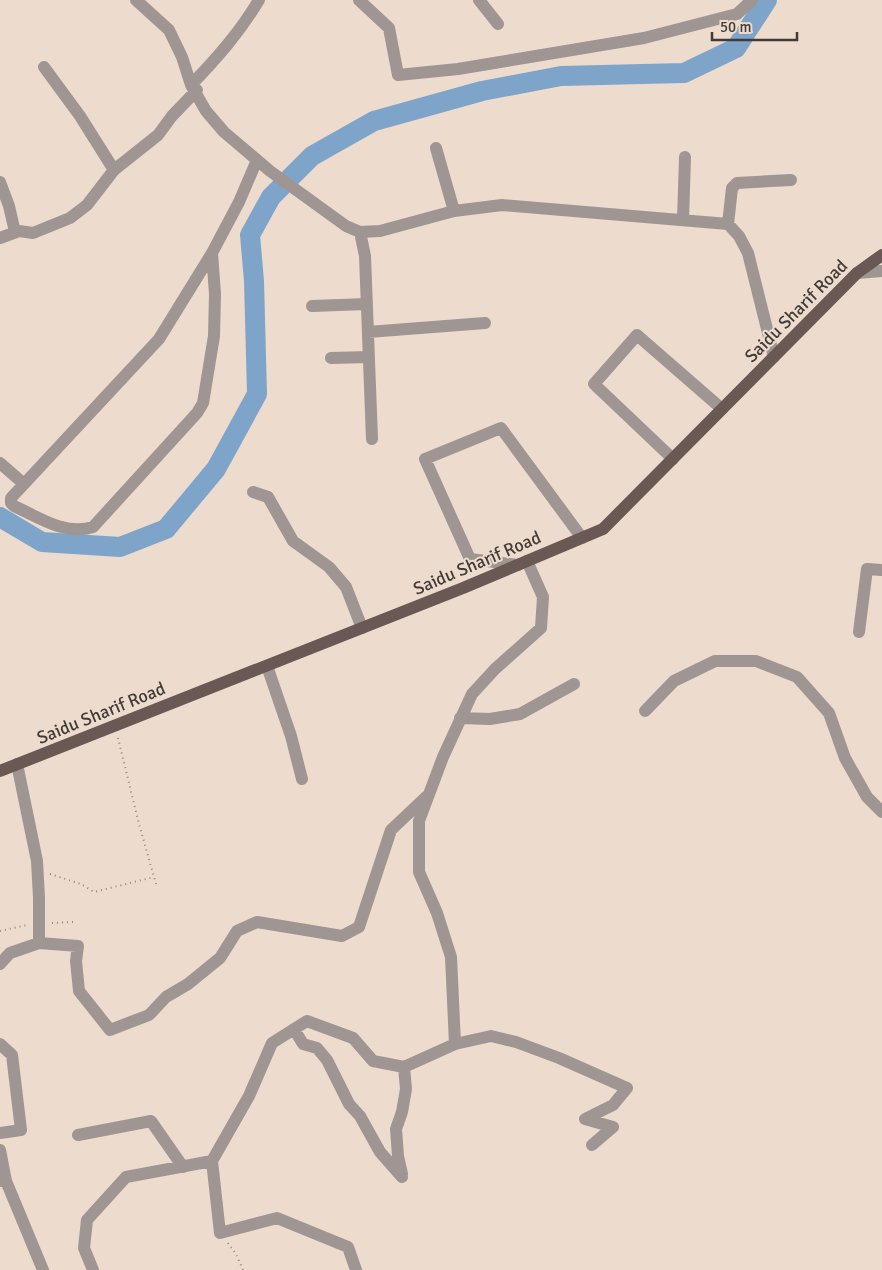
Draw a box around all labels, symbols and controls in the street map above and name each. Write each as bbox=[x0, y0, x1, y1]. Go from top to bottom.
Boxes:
scale bar bbox=[712, 10, 797, 42]
text: 50 m bbox=[720, 18, 751, 36]
street label: Saidu Sharif Road bbox=[740, 255, 852, 367]
street label: Saidu Sharif Road bbox=[410, 526, 544, 600]
street label: Saidu Sharif Road bbox=[34, 677, 168, 749]

